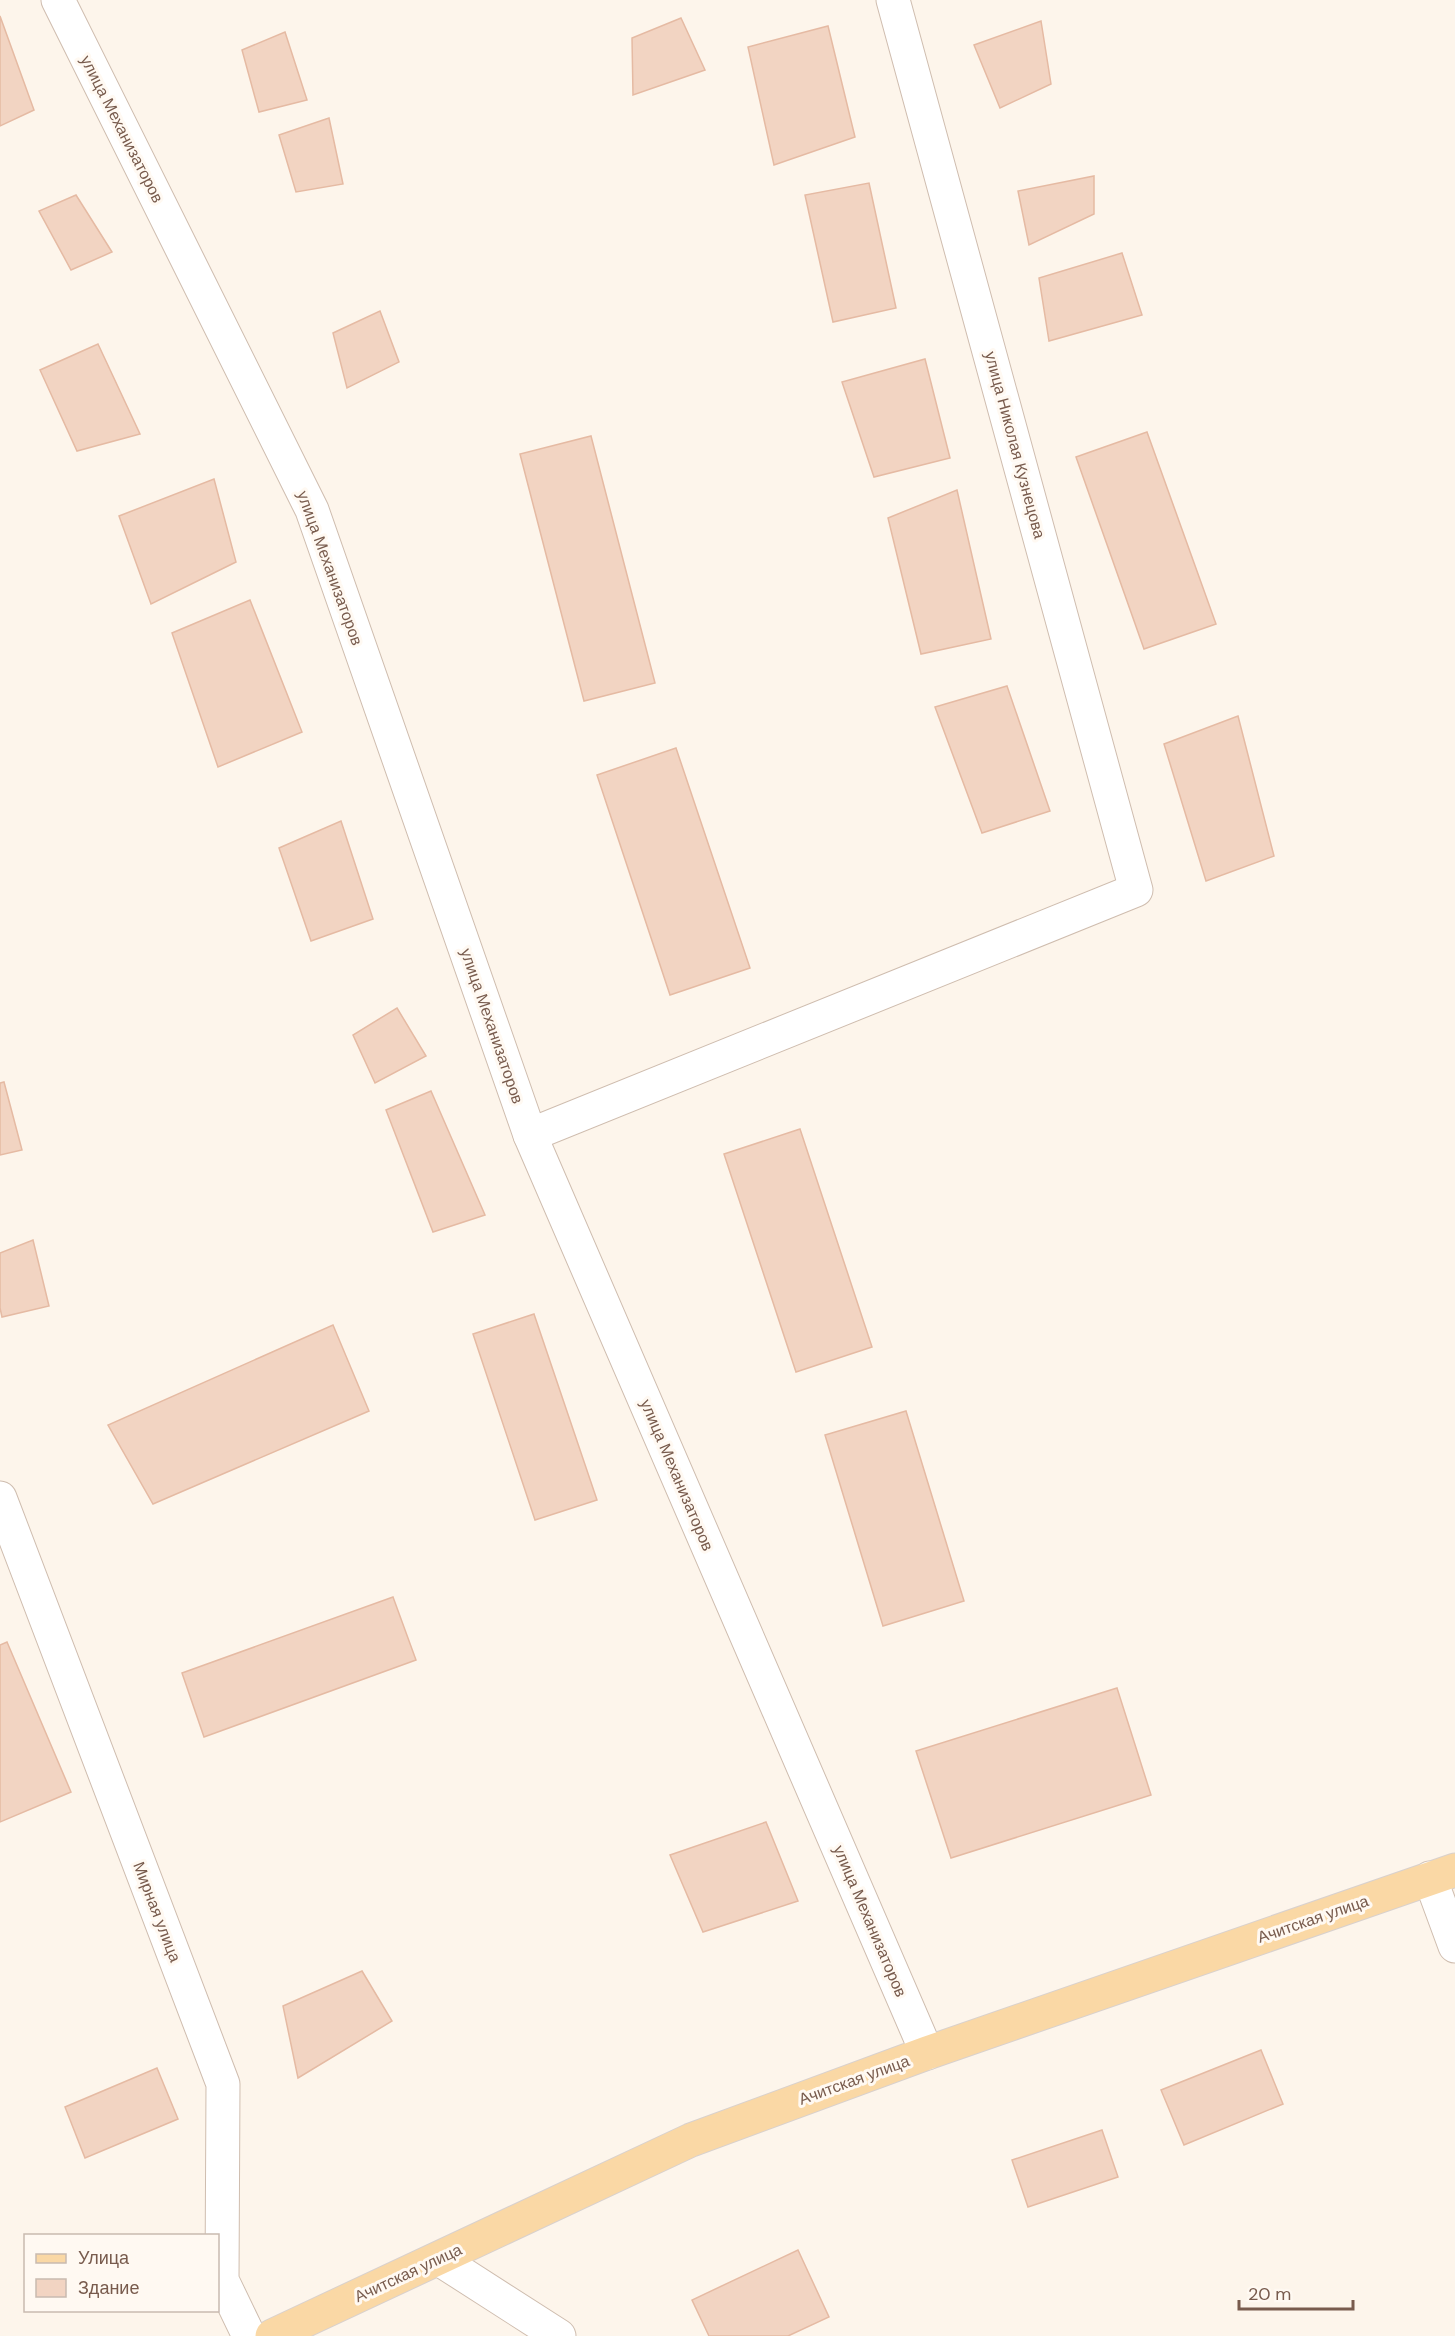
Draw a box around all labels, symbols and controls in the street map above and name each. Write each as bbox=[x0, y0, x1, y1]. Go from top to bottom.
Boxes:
street label: улица Механизаторов bbox=[76, 52, 168, 206]
street label: улица Николая Кузнецова bbox=[980, 349, 1050, 541]
street label: улица Механизаторов bbox=[292, 488, 368, 648]
street label: улица Механизаторов bbox=[456, 946, 528, 1106]
street label: улица Механизаторов bbox=[635, 1396, 719, 1554]
street label: улица Механизаторов bbox=[828, 1842, 912, 2000]
street label: Мирная улица bbox=[128, 1859, 186, 1965]
street label: Ачитская улица bbox=[1255, 1890, 1371, 1948]
street label: Ачитская улица bbox=[796, 2050, 912, 2110]
legend bbox=[24, 2234, 219, 2312]
street label: Ачитская улица bbox=[351, 2239, 465, 2307]
text: Улица bbox=[78, 2246, 130, 2270]
scale bar bbox=[1239, 2273, 1353, 2311]
text: Здание bbox=[78, 2276, 139, 2300]
text: 20 m bbox=[1248, 2282, 1291, 2306]

